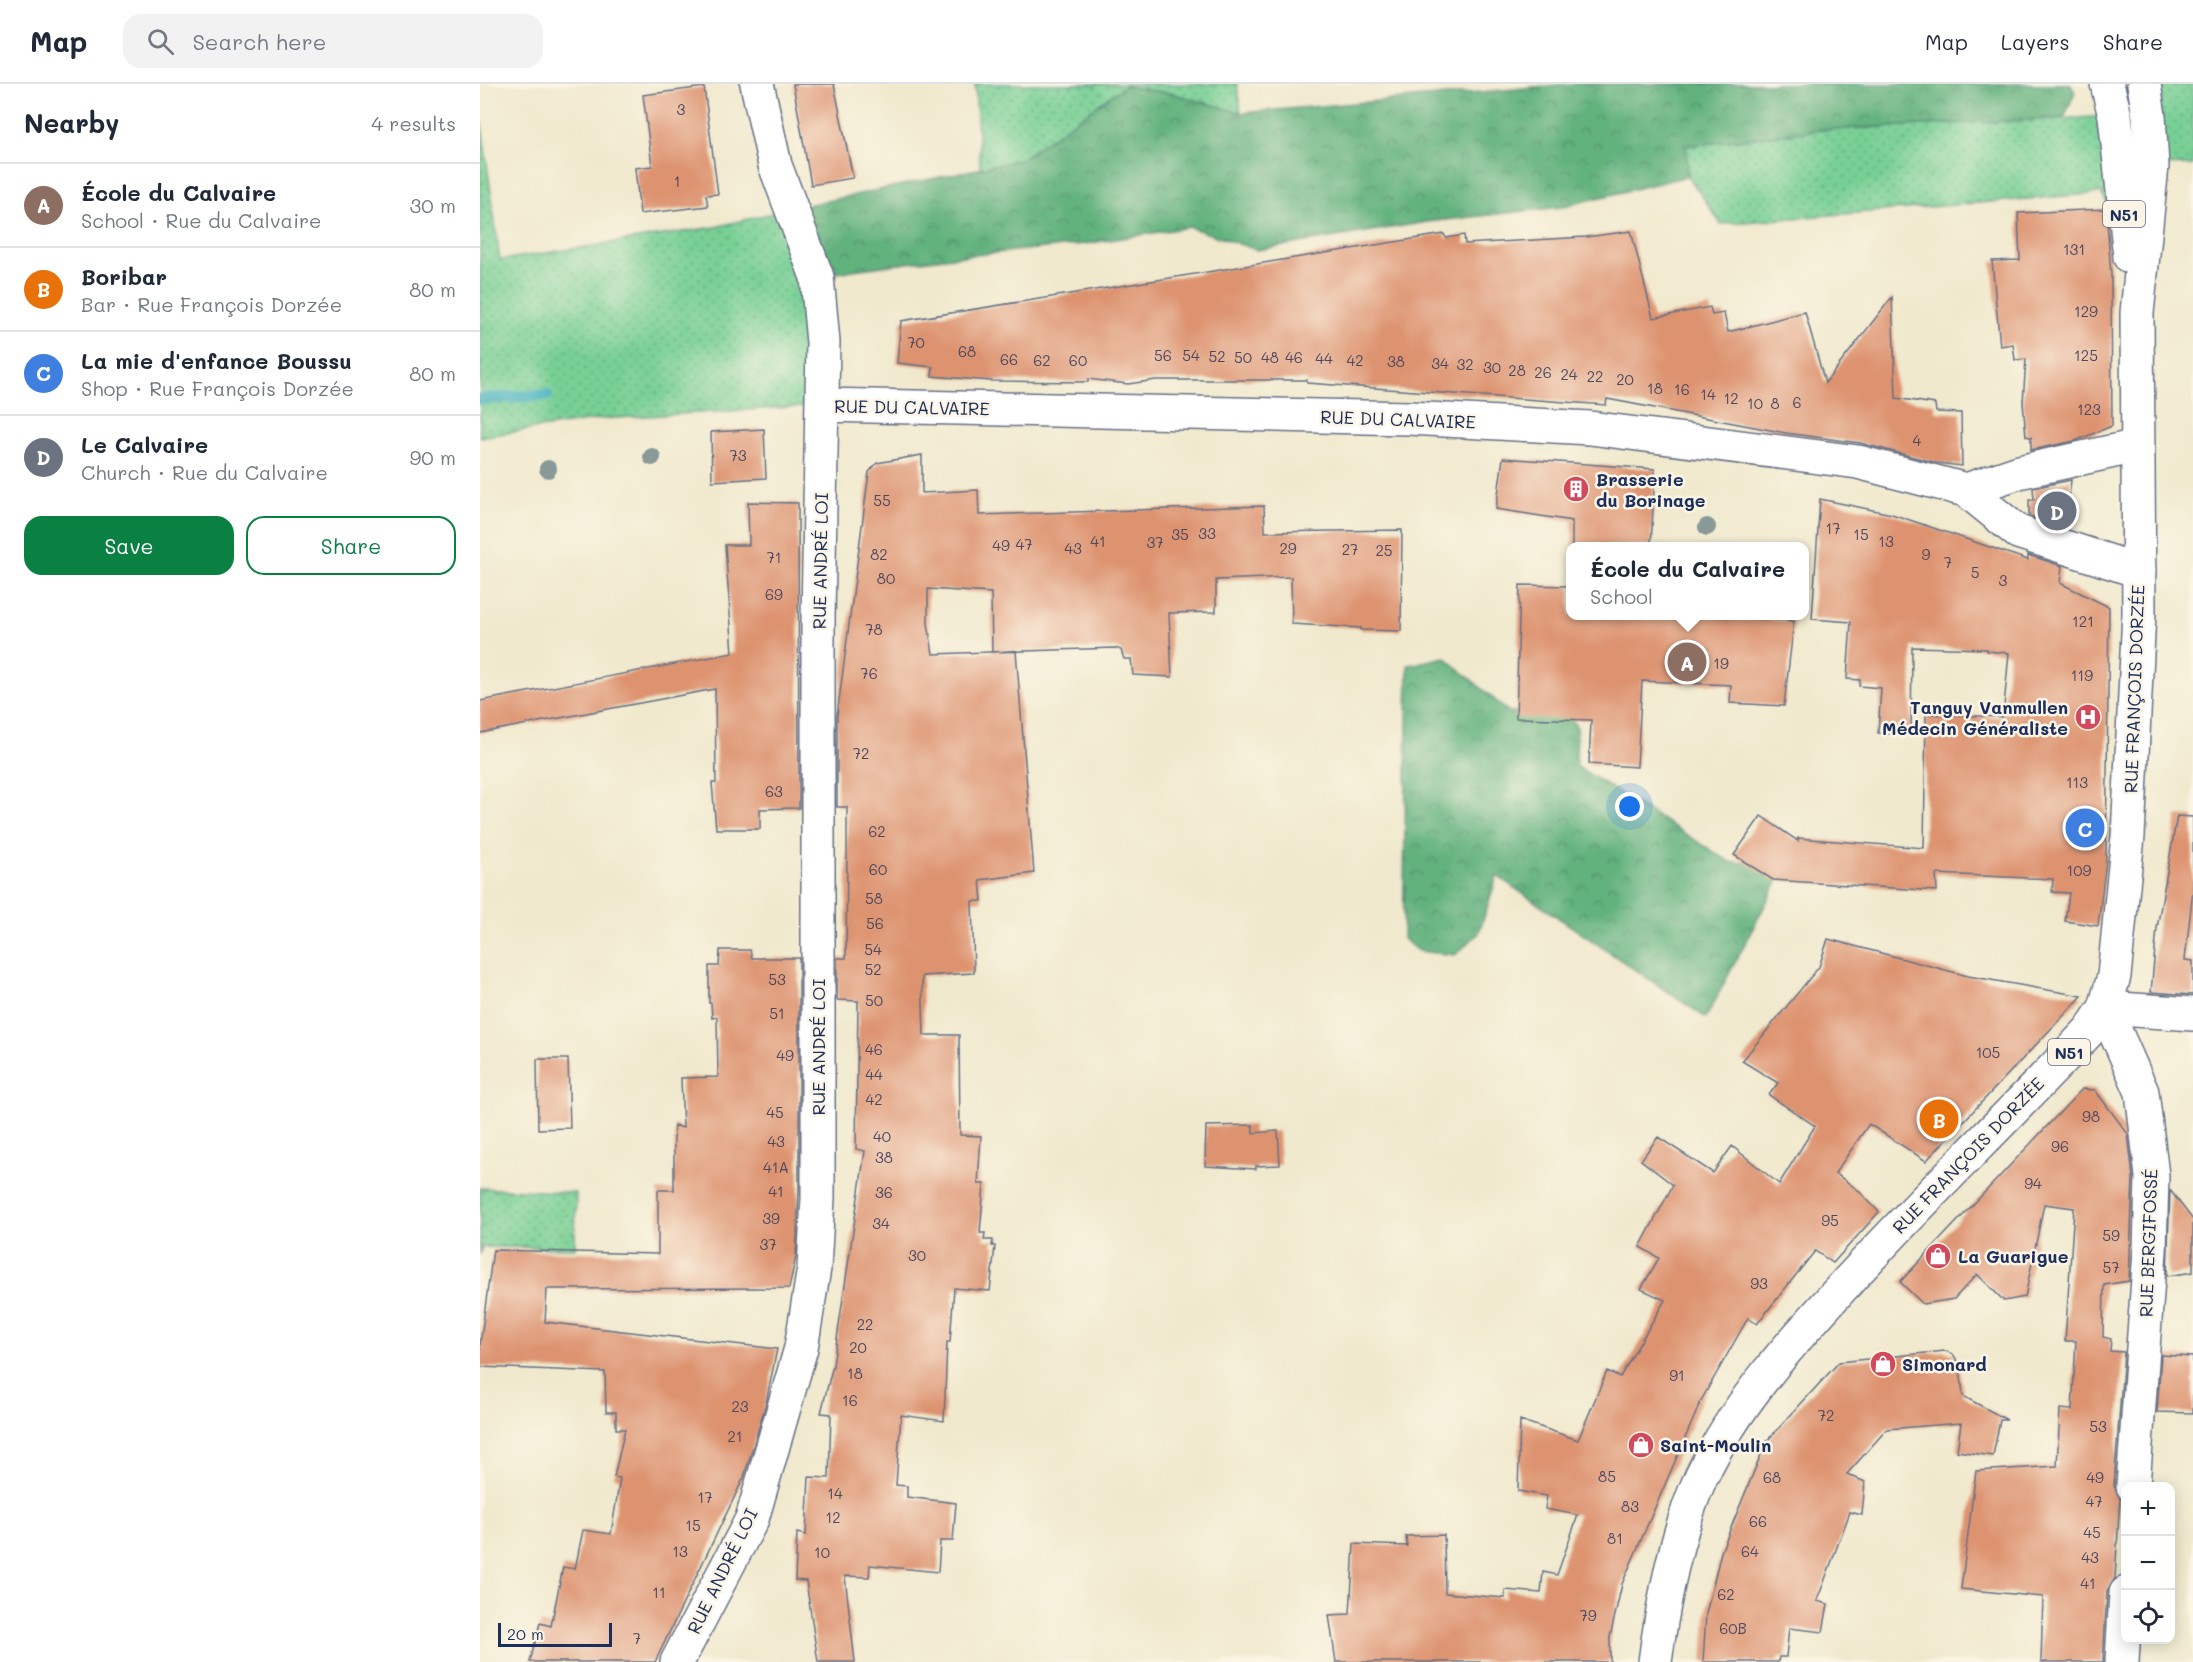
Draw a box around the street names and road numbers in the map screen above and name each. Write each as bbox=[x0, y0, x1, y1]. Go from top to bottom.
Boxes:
road number: N51 bbox=[2103, 201, 2145, 227]
street label: RUE DU CALVAIRE bbox=[834, 394, 990, 420]
street label: RUE DU CALVAIRE bbox=[1320, 404, 1476, 434]
street label: RUE ANDRÉ LOI bbox=[807, 492, 833, 630]
street label: RUE FRANÇOIS DORZÉE bbox=[2118, 584, 2150, 794]
street label: RUE ANDRÉ LOI bbox=[806, 978, 830, 1115]
road number: N51 bbox=[2048, 1039, 2090, 1065]
street label: RUE FRANÇOIS DORZÉE bbox=[1887, 1072, 2049, 1238]
street label: RUE BERGIFOSSÉ bbox=[2133, 1168, 2163, 1318]
street label: RUE ANDRÉ LOI bbox=[681, 1504, 763, 1638]

